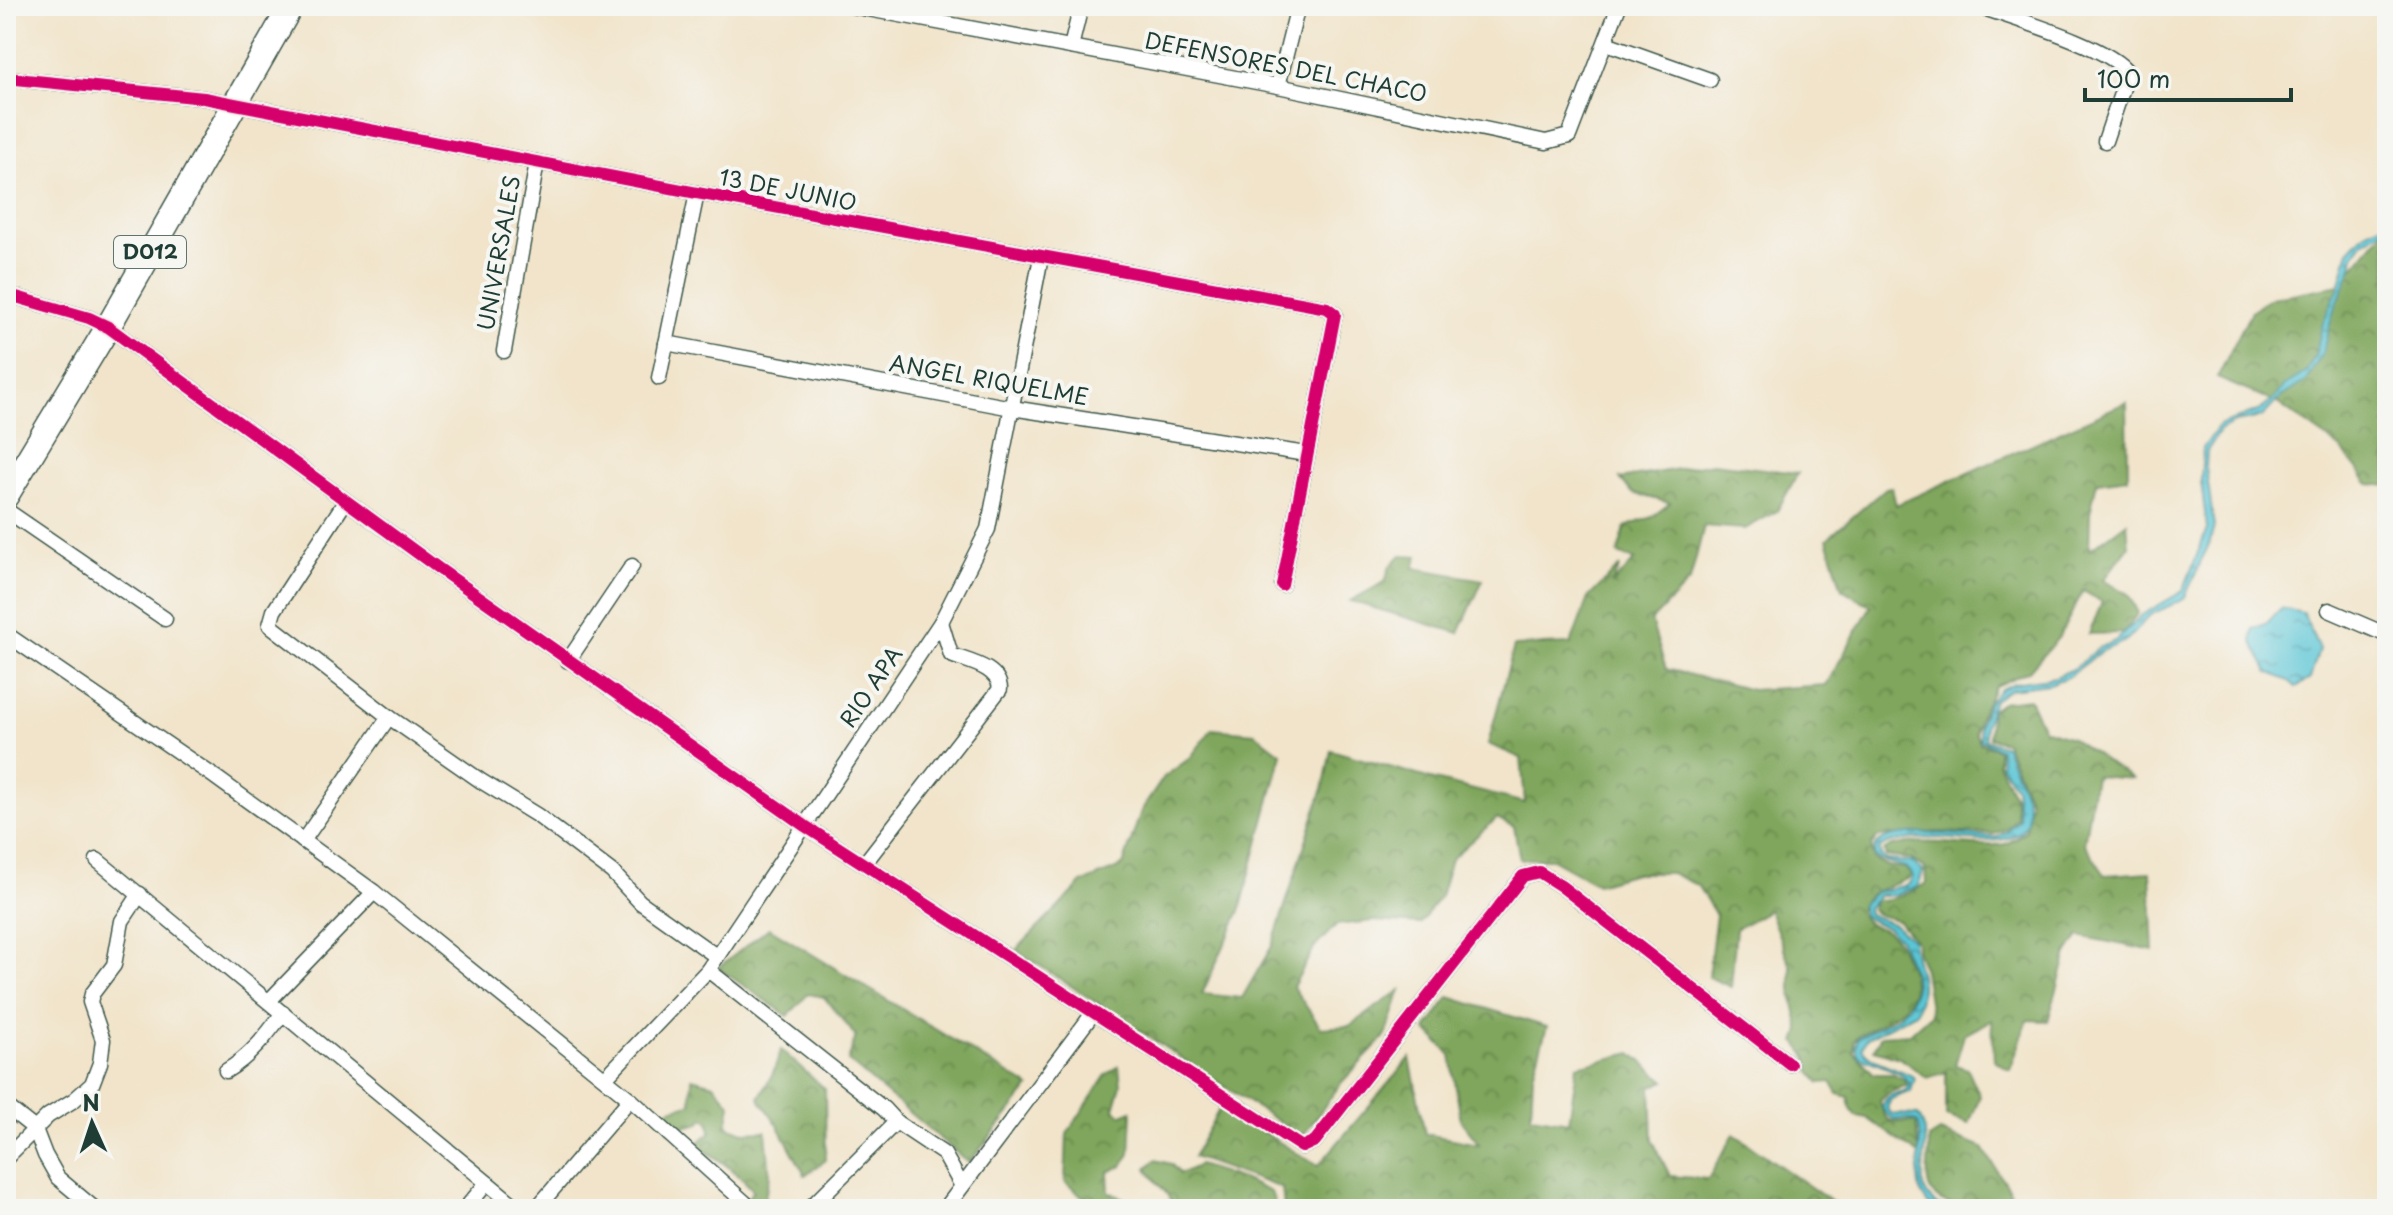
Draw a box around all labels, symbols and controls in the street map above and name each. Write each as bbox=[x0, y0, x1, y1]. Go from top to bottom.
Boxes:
street label: DEFENSORES DEL CHACO bbox=[1142, 22, 1430, 109]
scale bar bbox=[2085, 52, 2291, 102]
text: 100 m bbox=[2097, 60, 2170, 96]
street label: 13 DE JUNIO bbox=[717, 159, 860, 218]
street label: UNIVERSALES bbox=[468, 173, 527, 333]
road number: D012 bbox=[114, 236, 186, 268]
street label: ANGEL RIQUELME bbox=[887, 345, 1091, 412]
street label: RIO APA bbox=[830, 639, 909, 733]
north arrow bbox=[52, 1083, 132, 1163]
text: N bbox=[81, 1085, 100, 1118]

